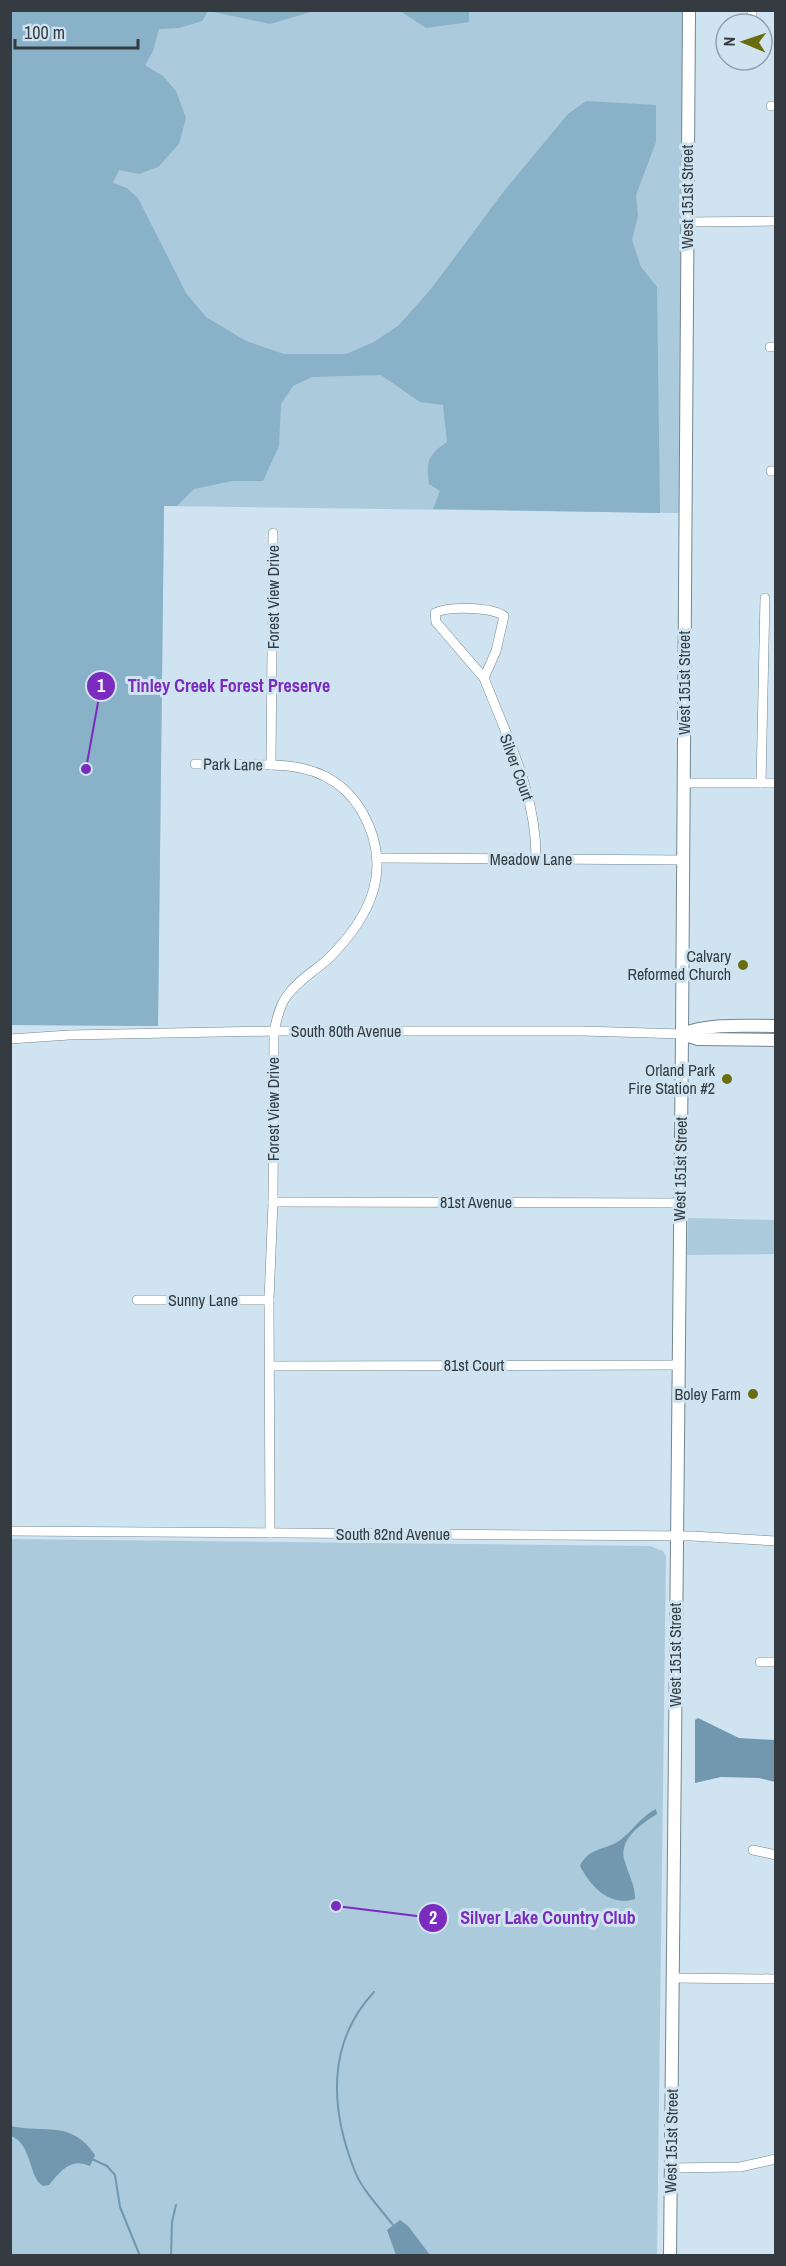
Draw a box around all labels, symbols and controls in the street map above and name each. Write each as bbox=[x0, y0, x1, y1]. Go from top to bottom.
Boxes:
scale bar bbox=[15, 12, 138, 50]
north arrow bbox=[714, 12, 774, 72]
text: 100 m bbox=[24, 20, 65, 45]
text: N bbox=[718, 36, 740, 47]
street label: West 151st Street bbox=[676, 145, 698, 249]
street label: Forest View Drive bbox=[262, 545, 284, 649]
street label: West 151st Street bbox=[673, 631, 695, 735]
callout: Tinley Creek Forest Preserve bbox=[86, 668, 343, 704]
text: 1 bbox=[97, 673, 106, 698]
text: Tinley Creek Forest Preserve bbox=[128, 673, 330, 698]
street label: Silver Court bbox=[495, 731, 539, 804]
street label: Park Lane bbox=[203, 752, 263, 776]
street label: Meadow Lane bbox=[490, 848, 572, 870]
place label: Calvary Reformed Church bbox=[627, 945, 731, 985]
marker: Calvary Reformed Church bbox=[736, 958, 750, 972]
street label: South 80th Avenue bbox=[291, 1020, 401, 1042]
street label: Forest View Drive bbox=[262, 1057, 284, 1161]
place label: Orland Park Fire Station #2 bbox=[628, 1059, 715, 1099]
marker: Orland Park Fire Station #2 bbox=[720, 1072, 734, 1086]
street label: West 151st Street bbox=[668, 1116, 692, 1221]
street label: 81st Avenue bbox=[440, 1191, 512, 1213]
street label: Sunny Lane bbox=[168, 1289, 238, 1311]
street label: 81st Court bbox=[444, 1354, 505, 1376]
place label: Boley Farm bbox=[675, 1383, 741, 1405]
marker: Boley Farm bbox=[746, 1387, 760, 1401]
street label: South 82nd Avenue bbox=[336, 1523, 450, 1545]
street label: West 151st Street bbox=[664, 1603, 686, 1707]
callout: Silver Lake Country Club bbox=[418, 1900, 648, 1936]
text: 2 bbox=[429, 1905, 437, 1930]
text: Silver Lake Country Club bbox=[460, 1905, 636, 1930]
street label: West 151st Street bbox=[659, 2088, 683, 2193]

